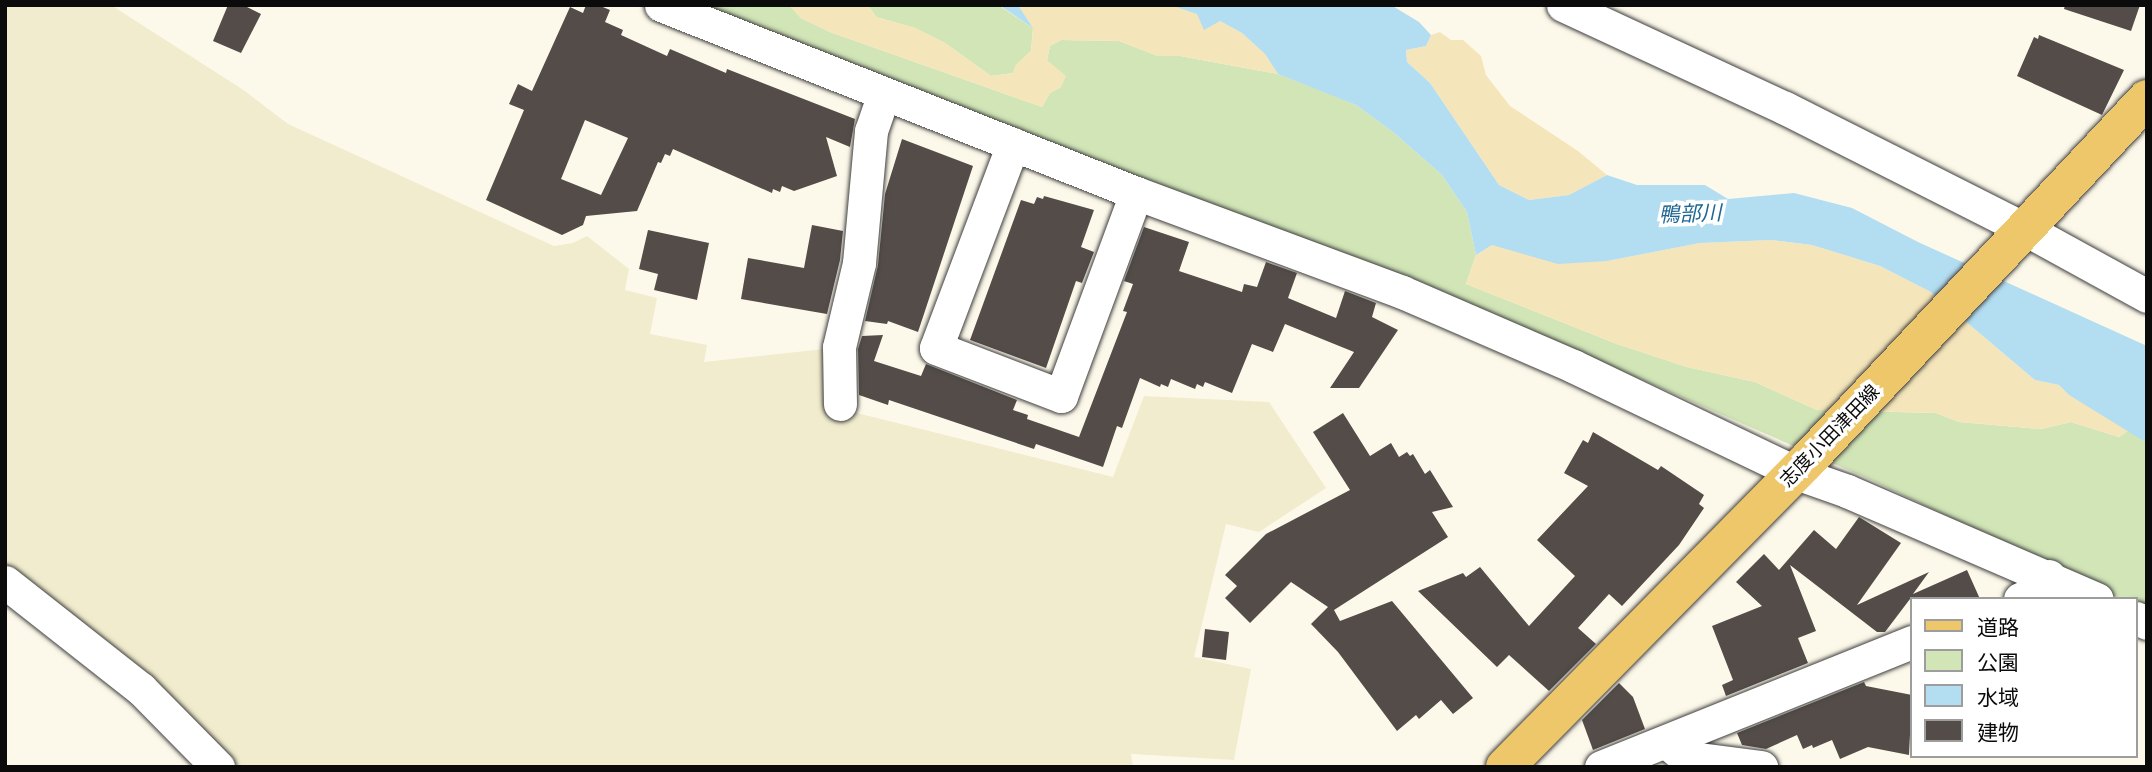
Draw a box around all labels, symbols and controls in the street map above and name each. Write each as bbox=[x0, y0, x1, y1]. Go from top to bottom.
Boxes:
water label: 鴨部川 bbox=[1658, 200, 1722, 228]
street label: 志度小田津田線 bbox=[1776, 380, 1884, 492]
legend bbox=[1910, 597, 2138, 758]
text: 道路 bbox=[1977, 615, 2019, 641]
text: 公園 bbox=[1977, 650, 2019, 676]
text: 水域 bbox=[1977, 685, 2019, 711]
text: 建物 bbox=[1977, 720, 2019, 746]

